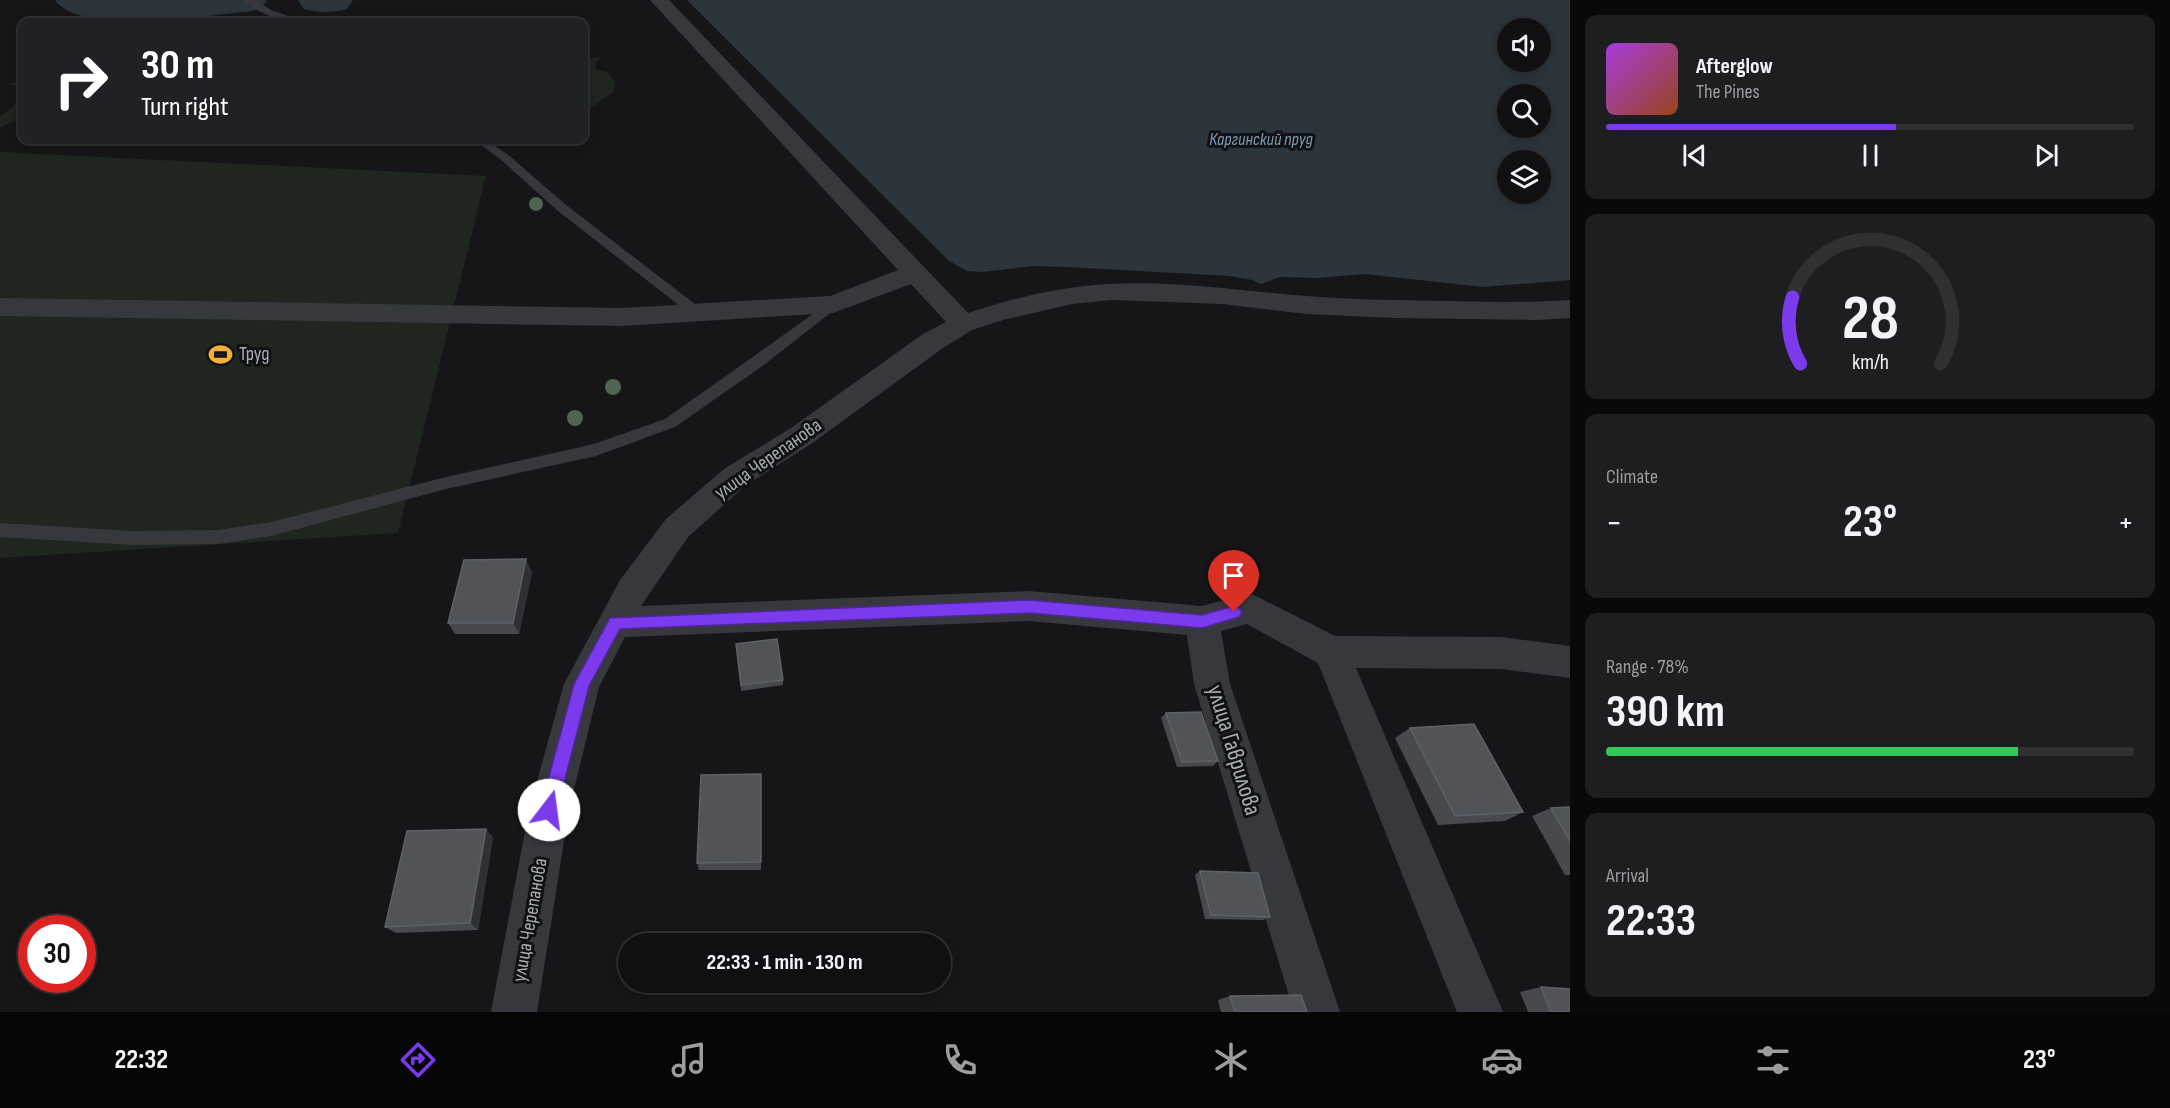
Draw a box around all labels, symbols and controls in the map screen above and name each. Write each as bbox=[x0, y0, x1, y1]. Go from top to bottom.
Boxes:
map controls bbox=[1497, 18, 1551, 204]
button: sound bbox=[1497, 18, 1551, 72]
text: 30 m bbox=[141, 40, 214, 91]
icon: right bbox=[42, 42, 120, 120]
text: Afterglow bbox=[1696, 53, 1773, 80]
text: The Pines bbox=[1696, 80, 1760, 104]
button: search bbox=[1497, 84, 1551, 138]
text: Turn right bbox=[141, 91, 228, 123]
water label: Каргинский пруд bbox=[1209, 129, 1313, 150]
icon: previous bbox=[1678, 139, 1711, 172]
icon: pause bbox=[1854, 139, 1887, 172]
icon: next bbox=[2030, 139, 2063, 172]
button: layers bbox=[1497, 150, 1551, 204]
text: 28 bbox=[1842, 282, 1898, 357]
sports icon: Труд bbox=[208, 341, 234, 367]
place label: Труд bbox=[239, 342, 270, 366]
text: km/h bbox=[1851, 350, 1889, 375]
street label: улица Черепанова bbox=[710, 413, 826, 505]
text: Climate bbox=[1606, 465, 1658, 489]
text: 23° bbox=[1843, 495, 1897, 550]
text: − bbox=[1606, 503, 1622, 543]
text: + bbox=[2118, 503, 2134, 543]
pin bbox=[1208, 550, 1259, 612]
icon: arrive bbox=[1217, 559, 1250, 592]
text: Range · 78% bbox=[1606, 655, 1689, 679]
street label: улица Гаврилова bbox=[1200, 681, 1268, 819]
text: 390 km bbox=[1606, 685, 1725, 740]
position arrow bbox=[517, 778, 581, 842]
street label: улица Черепанова bbox=[507, 856, 553, 984]
text: Arrival bbox=[1606, 864, 1649, 888]
text: 22:33 bbox=[1606, 894, 1696, 949]
speed limit sign: 30 bbox=[18, 915, 96, 993]
text: 22:33 · 1 min · 130 m bbox=[706, 949, 863, 976]
icon: directions bbox=[397, 1039, 439, 1081]
icon: music bbox=[668, 1039, 710, 1081]
icon: phone bbox=[939, 1039, 981, 1081]
icon: climate bbox=[1210, 1039, 1252, 1081]
icon: car bbox=[1481, 1039, 1523, 1081]
icon: filters bbox=[1752, 1039, 1794, 1081]
text: 22:32 bbox=[114, 1044, 168, 1076]
text: 23° bbox=[2023, 1044, 2055, 1076]

